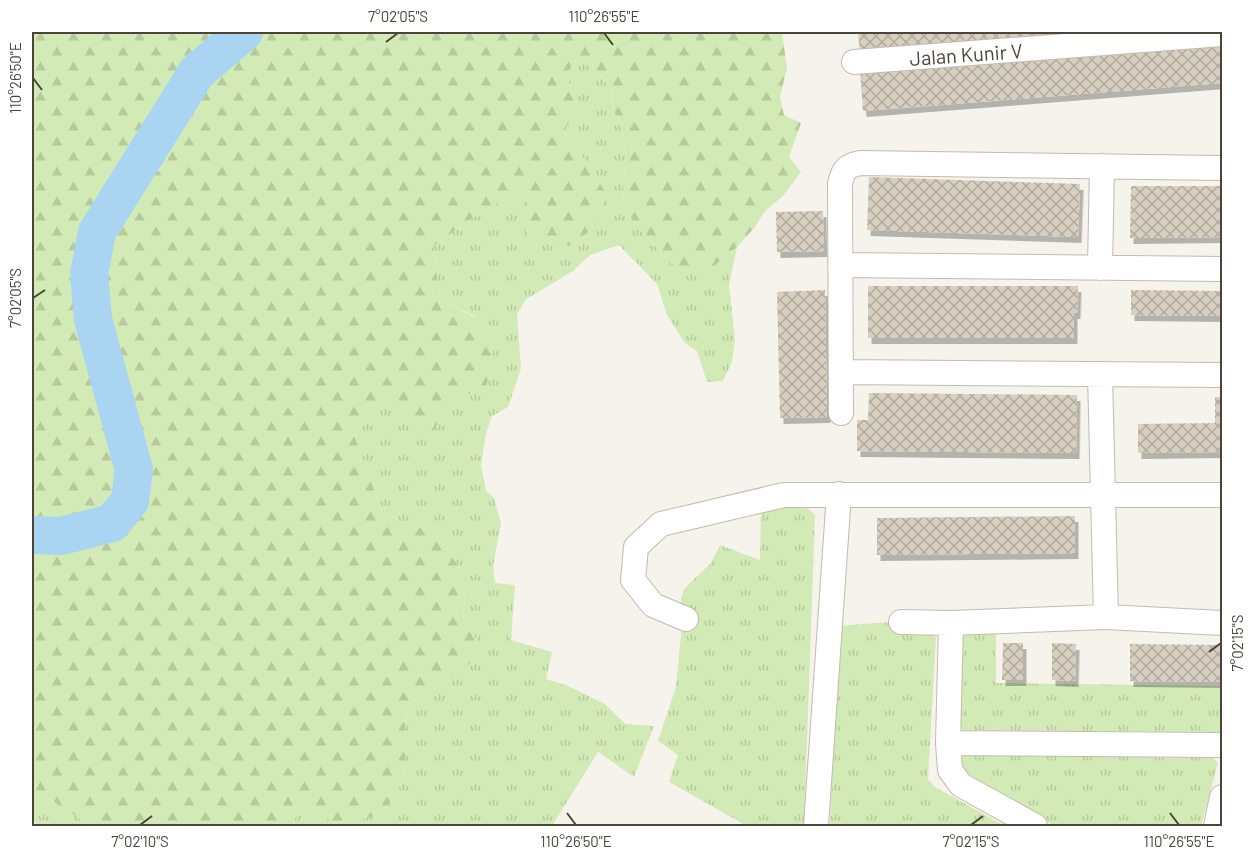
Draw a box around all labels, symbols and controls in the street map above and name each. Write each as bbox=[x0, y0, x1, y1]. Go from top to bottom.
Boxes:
text: 7°02'05"S bbox=[368, 7, 428, 25]
text: 110°26'55"E bbox=[569, 7, 639, 25]
street label: Jalan Kunir V bbox=[909, 38, 1024, 70]
text: 110°26'50"E bbox=[6, 42, 24, 114]
text: 7°02'05"S bbox=[6, 268, 24, 328]
text: 7°02'15"S bbox=[1228, 615, 1246, 671]
text: 7°02'10"S bbox=[111, 832, 169, 850]
text: 110°26'50"E bbox=[540, 832, 612, 850]
text: 7°02'15"S bbox=[943, 832, 999, 850]
text: 110°26'55"E bbox=[1144, 832, 1214, 850]

